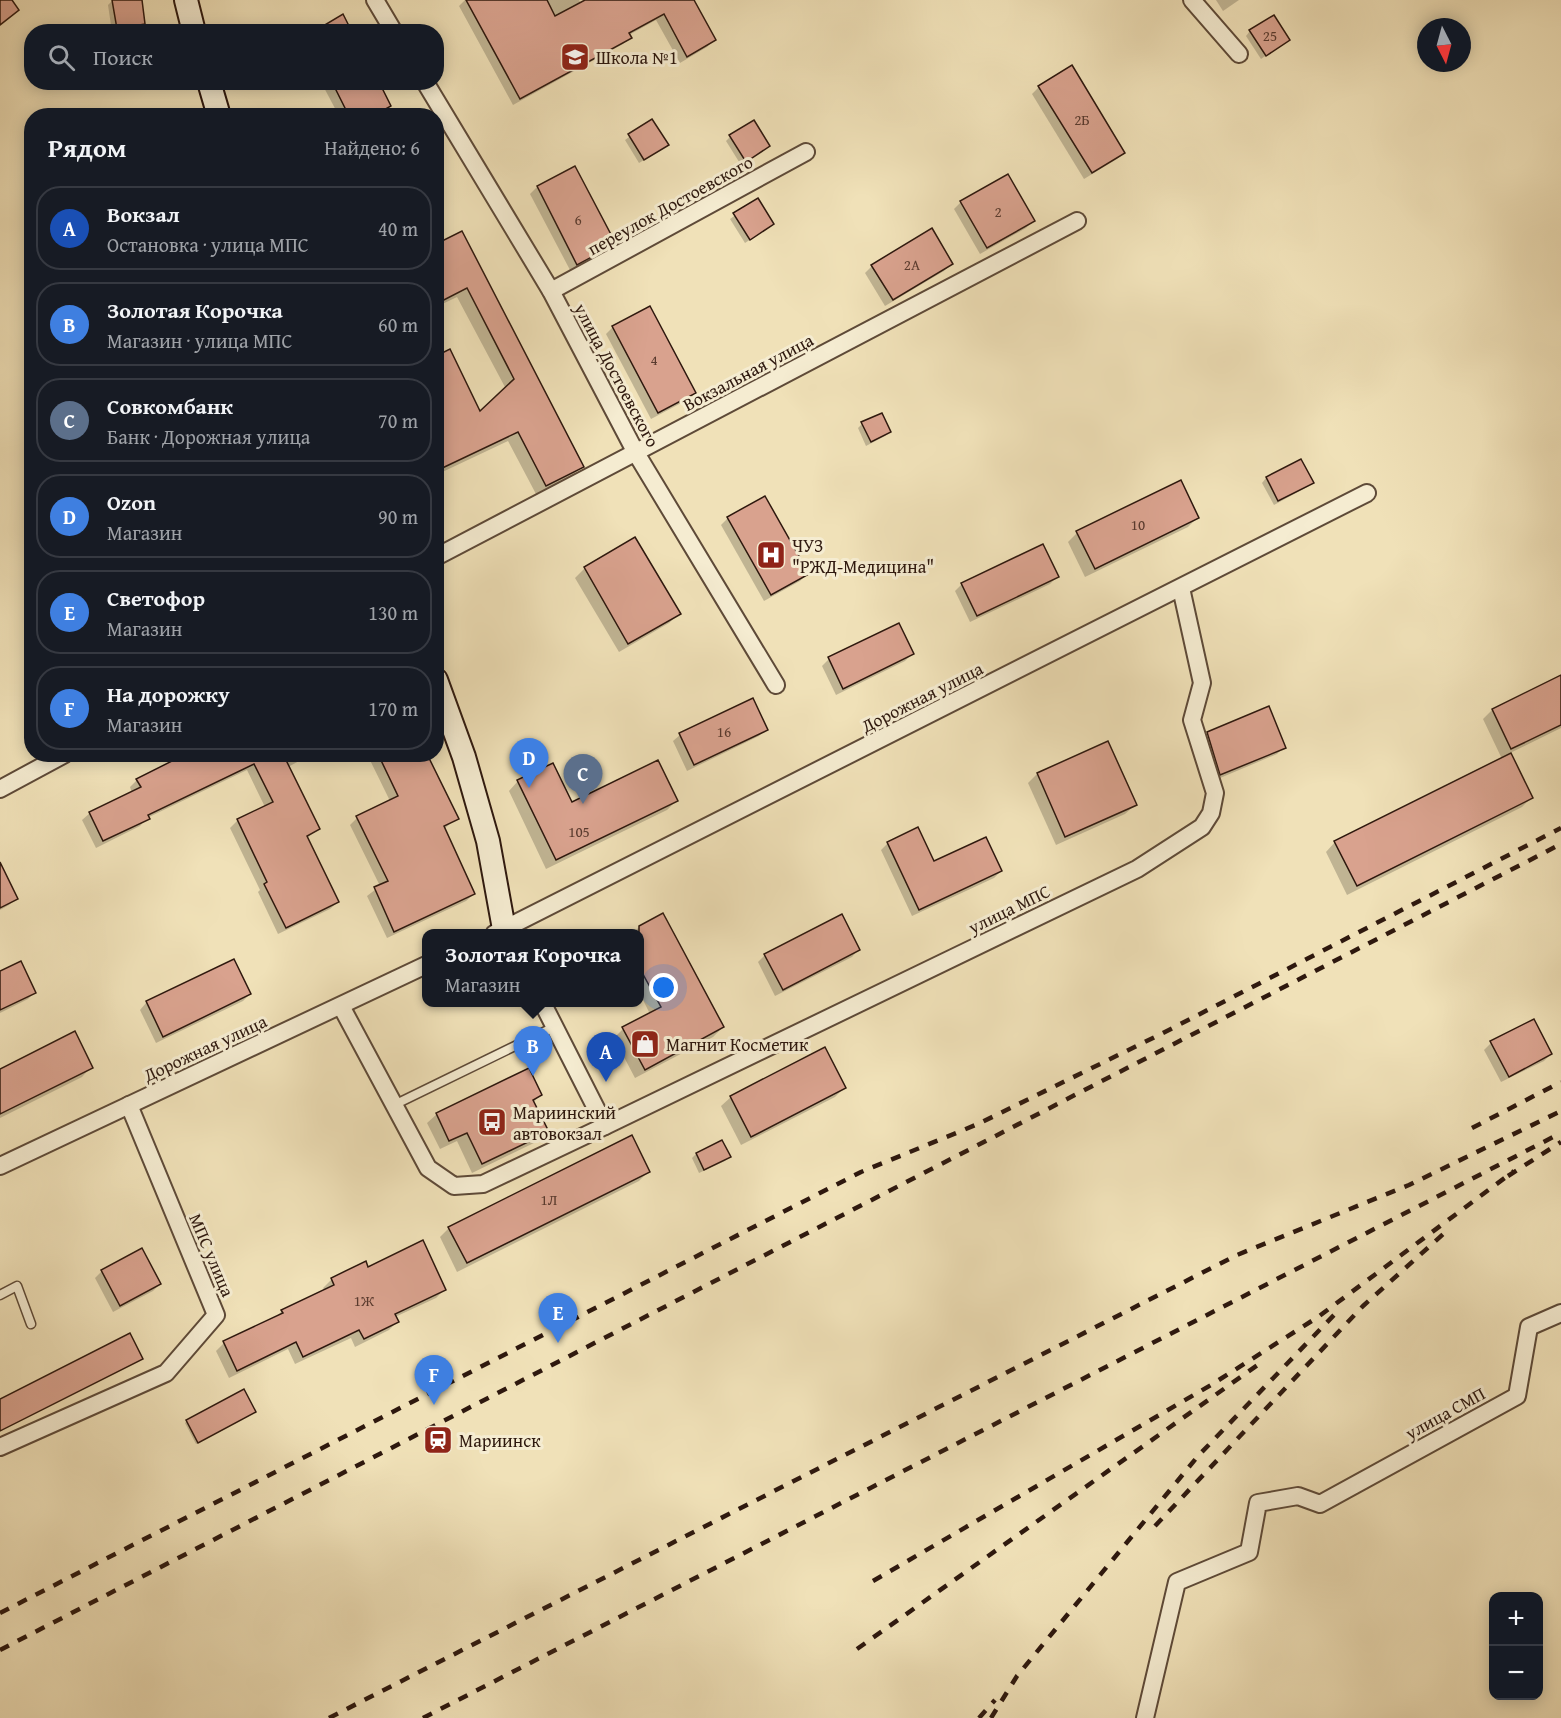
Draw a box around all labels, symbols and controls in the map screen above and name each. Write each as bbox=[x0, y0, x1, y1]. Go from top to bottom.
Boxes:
north arrow bbox=[1417, 18, 1471, 72]
search box bbox=[24, 24, 444, 90]
house number: 25 bbox=[1263, 25, 1277, 46]
icon: search bbox=[45, 41, 78, 74]
text: Поиск bbox=[93, 41, 153, 73]
school or university icon: Школа №1 bbox=[559, 41, 591, 73]
place label: Школа №1 bbox=[596, 44, 678, 71]
house number: 2Б bbox=[1074, 109, 1090, 130]
text: Рядом bbox=[48, 128, 126, 167]
text: Найдено: 6 bbox=[324, 133, 420, 162]
street label: переулок Достоевского bbox=[582, 148, 758, 262]
text: Вокзал bbox=[107, 198, 180, 230]
house number: 2 bbox=[994, 201, 1002, 222]
house number: 6 bbox=[574, 209, 582, 230]
text: A bbox=[63, 214, 76, 243]
text: 40 m bbox=[378, 214, 418, 243]
text: Остановка · улица МПС bbox=[107, 230, 309, 259]
house number: 2А bbox=[904, 254, 920, 275]
text: Золотая Корочка bbox=[107, 294, 283, 326]
street label: улица Достоевского bbox=[567, 297, 666, 452]
text: B bbox=[63, 310, 76, 339]
text: 60 m bbox=[378, 310, 418, 339]
text: Магазин · улица МПС bbox=[107, 326, 292, 355]
street label: Вокзальная улица bbox=[678, 326, 818, 418]
house number: 4 bbox=[650, 349, 658, 370]
text: Совкомбанк bbox=[107, 390, 233, 422]
text: C bbox=[64, 406, 75, 435]
text: 70 m bbox=[378, 406, 418, 435]
text: Банк · Дорожная улица bbox=[107, 422, 310, 451]
text: Ozon bbox=[107, 486, 156, 518]
text: D bbox=[63, 502, 76, 531]
text: 90 m bbox=[378, 502, 418, 531]
house number: 10 bbox=[1131, 514, 1145, 535]
text: Магазин bbox=[107, 518, 182, 547]
place label: ЧУЗ "РЖД-Медицина" bbox=[792, 532, 934, 580]
hospital icon: ЧУЗ "РЖД-Медицина" bbox=[755, 539, 787, 571]
text: Светофор bbox=[107, 582, 205, 614]
text: E bbox=[64, 598, 75, 627]
text: 130 m bbox=[368, 598, 418, 627]
text: Магазин bbox=[107, 614, 182, 643]
street label: Дорожная улица bbox=[856, 654, 988, 740]
text: На дорожку bbox=[107, 678, 230, 710]
text: F bbox=[64, 694, 75, 723]
text: 170 m bbox=[368, 694, 418, 723]
text: Магазин bbox=[107, 710, 182, 739]
house number: 16 bbox=[717, 721, 731, 742]
pin: D bbox=[510, 738, 548, 788]
pin: C bbox=[564, 754, 602, 804]
house number: 105 bbox=[568, 821, 590, 842]
street label: улица МПС bbox=[963, 877, 1055, 941]
popup bbox=[422, 929, 644, 1007]
text: Золотая Корочка bbox=[445, 938, 621, 970]
text: Магазин bbox=[445, 970, 520, 999]
your location bbox=[649, 973, 678, 1002]
street label: Дорожная улица bbox=[138, 1007, 272, 1089]
pin: B bbox=[514, 1026, 552, 1076]
shop icon: Магнит Косметик bbox=[629, 1028, 661, 1060]
place label: Магнит Косметик bbox=[666, 1031, 809, 1058]
pin: A bbox=[586, 1032, 626, 1082]
place label: Мариинский автовокзал bbox=[513, 1099, 616, 1147]
bus stop icon: Мариинский автовокзал bbox=[476, 1106, 508, 1138]
house number: 1Л bbox=[541, 1189, 558, 1210]
street label: МПС улица bbox=[182, 1209, 242, 1301]
house number: 1Ж bbox=[354, 1290, 375, 1311]
pin: E bbox=[538, 1294, 578, 1343]
pin: F bbox=[414, 1356, 454, 1405]
street label: улица СМП bbox=[1399, 1380, 1490, 1447]
station icon: Мариинск bbox=[422, 1424, 454, 1456]
place label: Мариинск bbox=[459, 1427, 541, 1454]
map controls bbox=[1489, 1592, 1543, 1700]
button: + bbox=[1489, 1592, 1543, 1646]
button: − bbox=[1489, 1646, 1543, 1700]

